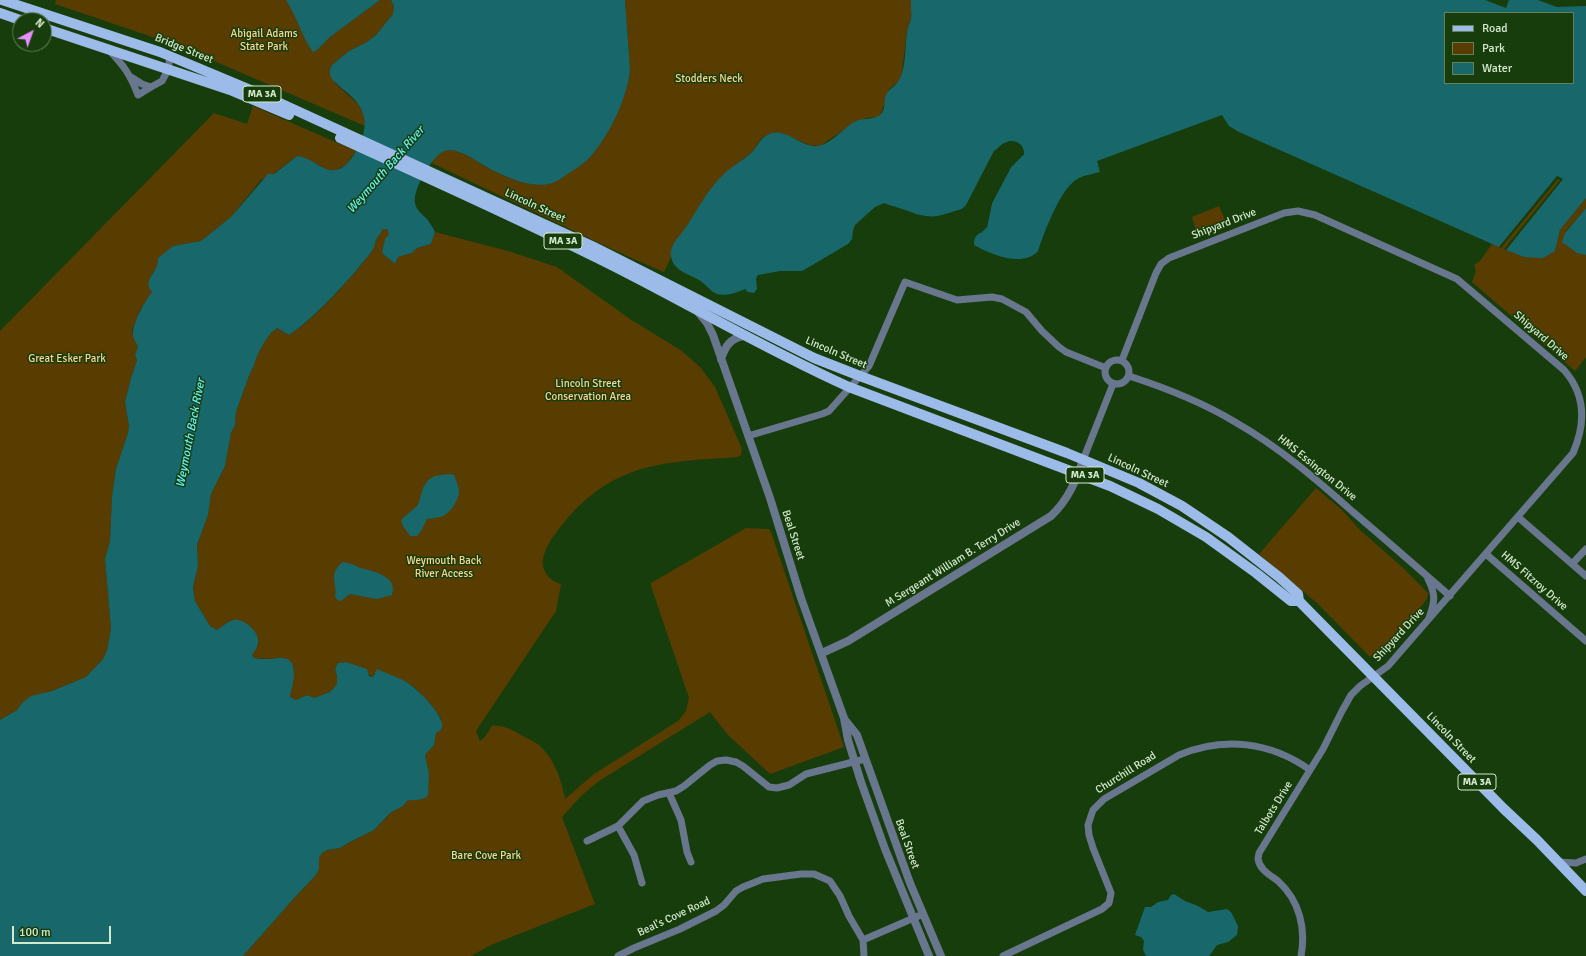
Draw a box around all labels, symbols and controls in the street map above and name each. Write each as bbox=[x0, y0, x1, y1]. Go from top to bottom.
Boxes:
north arrow bbox=[12, 12, 52, 52]
legend bbox=[1444, 12, 1574, 84]
text: N bbox=[32, 16, 47, 31]
text: Road bbox=[1482, 21, 1508, 36]
park label: Abigail Adams State Park bbox=[230, 27, 298, 53]
street label: Bridge Street bbox=[153, 31, 215, 67]
text: Park bbox=[1482, 41, 1505, 56]
text: Water bbox=[1482, 61, 1512, 76]
park label: Stodders Neck bbox=[675, 72, 743, 86]
road number: MA 3A bbox=[243, 86, 281, 102]
water label: Weymouth Back River bbox=[344, 124, 428, 216]
street label: Lincoln Street bbox=[502, 186, 568, 226]
street label: Shipyard Drive bbox=[1190, 206, 1258, 242]
road number: MA 3A bbox=[544, 233, 582, 249]
street label: Shipyard Drive bbox=[1511, 309, 1571, 363]
street label: Lincoln Street bbox=[803, 334, 869, 372]
park label: Great Esker Park bbox=[28, 352, 106, 366]
water label: Weymouth Back River bbox=[173, 377, 209, 489]
park label: Lincoln Street Conservation Area bbox=[545, 377, 631, 403]
street label: HMS Essington Drive bbox=[1275, 432, 1359, 504]
street label: Lincoln Street bbox=[1105, 451, 1171, 491]
road number: MA 3A bbox=[1066, 467, 1104, 483]
street label: Beal Street bbox=[779, 508, 807, 562]
street label: M Sergeant William B. Terry Drive bbox=[883, 516, 1023, 610]
street label: HMS Fitzroy Drive bbox=[1498, 548, 1570, 614]
park label: Weymouth Back River Access bbox=[406, 554, 482, 580]
street label: Shipyard Drive bbox=[1371, 606, 1427, 664]
street label: Lincoln Street bbox=[1423, 710, 1479, 766]
street label: Churchill Road bbox=[1093, 749, 1159, 797]
road number: MA 3A bbox=[1458, 774, 1496, 790]
street label: Talbots Drive bbox=[1252, 779, 1296, 837]
street label: Beal Street bbox=[892, 817, 922, 871]
park label: Bare Cove Park bbox=[451, 849, 521, 863]
street label: Beal's Cove Road bbox=[636, 894, 712, 940]
scale bar bbox=[14, 918, 113, 944]
text: 100 m bbox=[19, 925, 51, 940]

